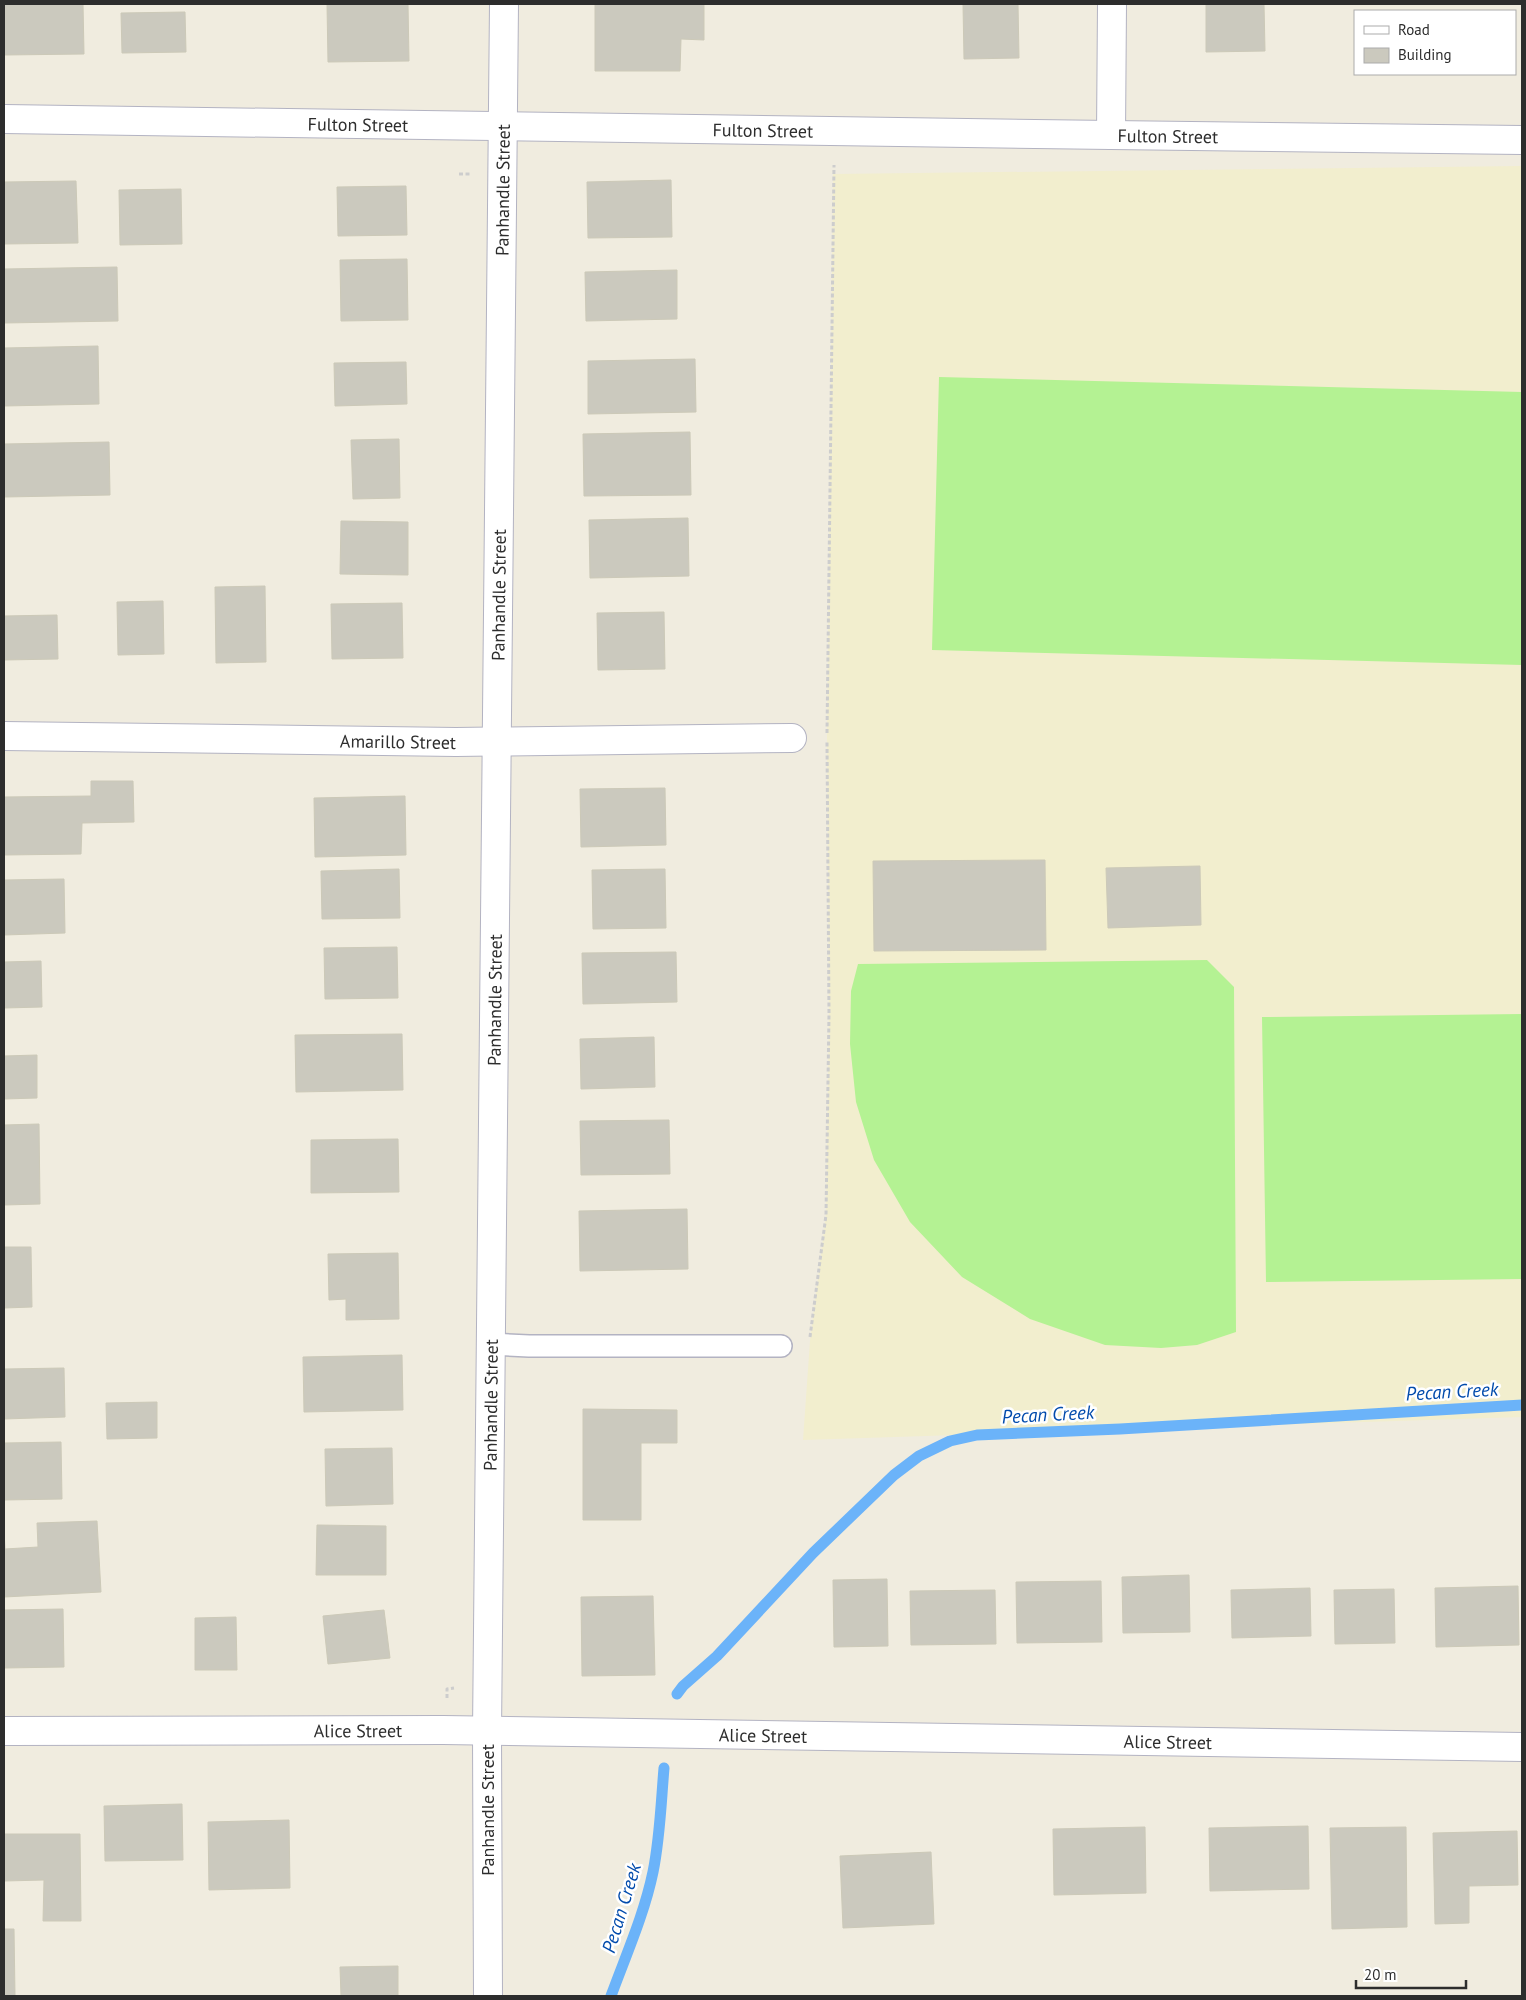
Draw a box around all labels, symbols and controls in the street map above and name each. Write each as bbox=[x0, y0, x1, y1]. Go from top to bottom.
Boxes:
legend bbox=[1354, 10, 1516, 75]
text: Road bbox=[1398, 20, 1430, 39]
text: Building bbox=[1398, 45, 1452, 64]
street label: Fulton Street bbox=[308, 112, 408, 136]
street label: Fulton Street bbox=[712, 118, 813, 142]
street label: Panhandle Street bbox=[490, 124, 514, 256]
street label: Fulton Street bbox=[1117, 124, 1218, 148]
street label: Panhandle Street bbox=[486, 529, 510, 661]
street label: Amarillo Street bbox=[340, 729, 456, 753]
street label: Panhandle Street bbox=[482, 934, 506, 1066]
street label: Panhandle Street bbox=[478, 1339, 502, 1471]
water label: Pecan Creek bbox=[1405, 1377, 1500, 1405]
water label: Pecan Creek bbox=[1001, 1400, 1096, 1428]
street label: Alice Street bbox=[314, 1719, 402, 1742]
street label: Alice Street bbox=[719, 1723, 807, 1747]
street label: Alice Street bbox=[1124, 1729, 1212, 1754]
street label: Panhandle Street bbox=[476, 1744, 499, 1876]
water label: Pecan Creek bbox=[596, 1859, 646, 1956]
scale bar bbox=[1356, 1958, 1466, 1990]
text: 20 m bbox=[1364, 1965, 1397, 1984]

